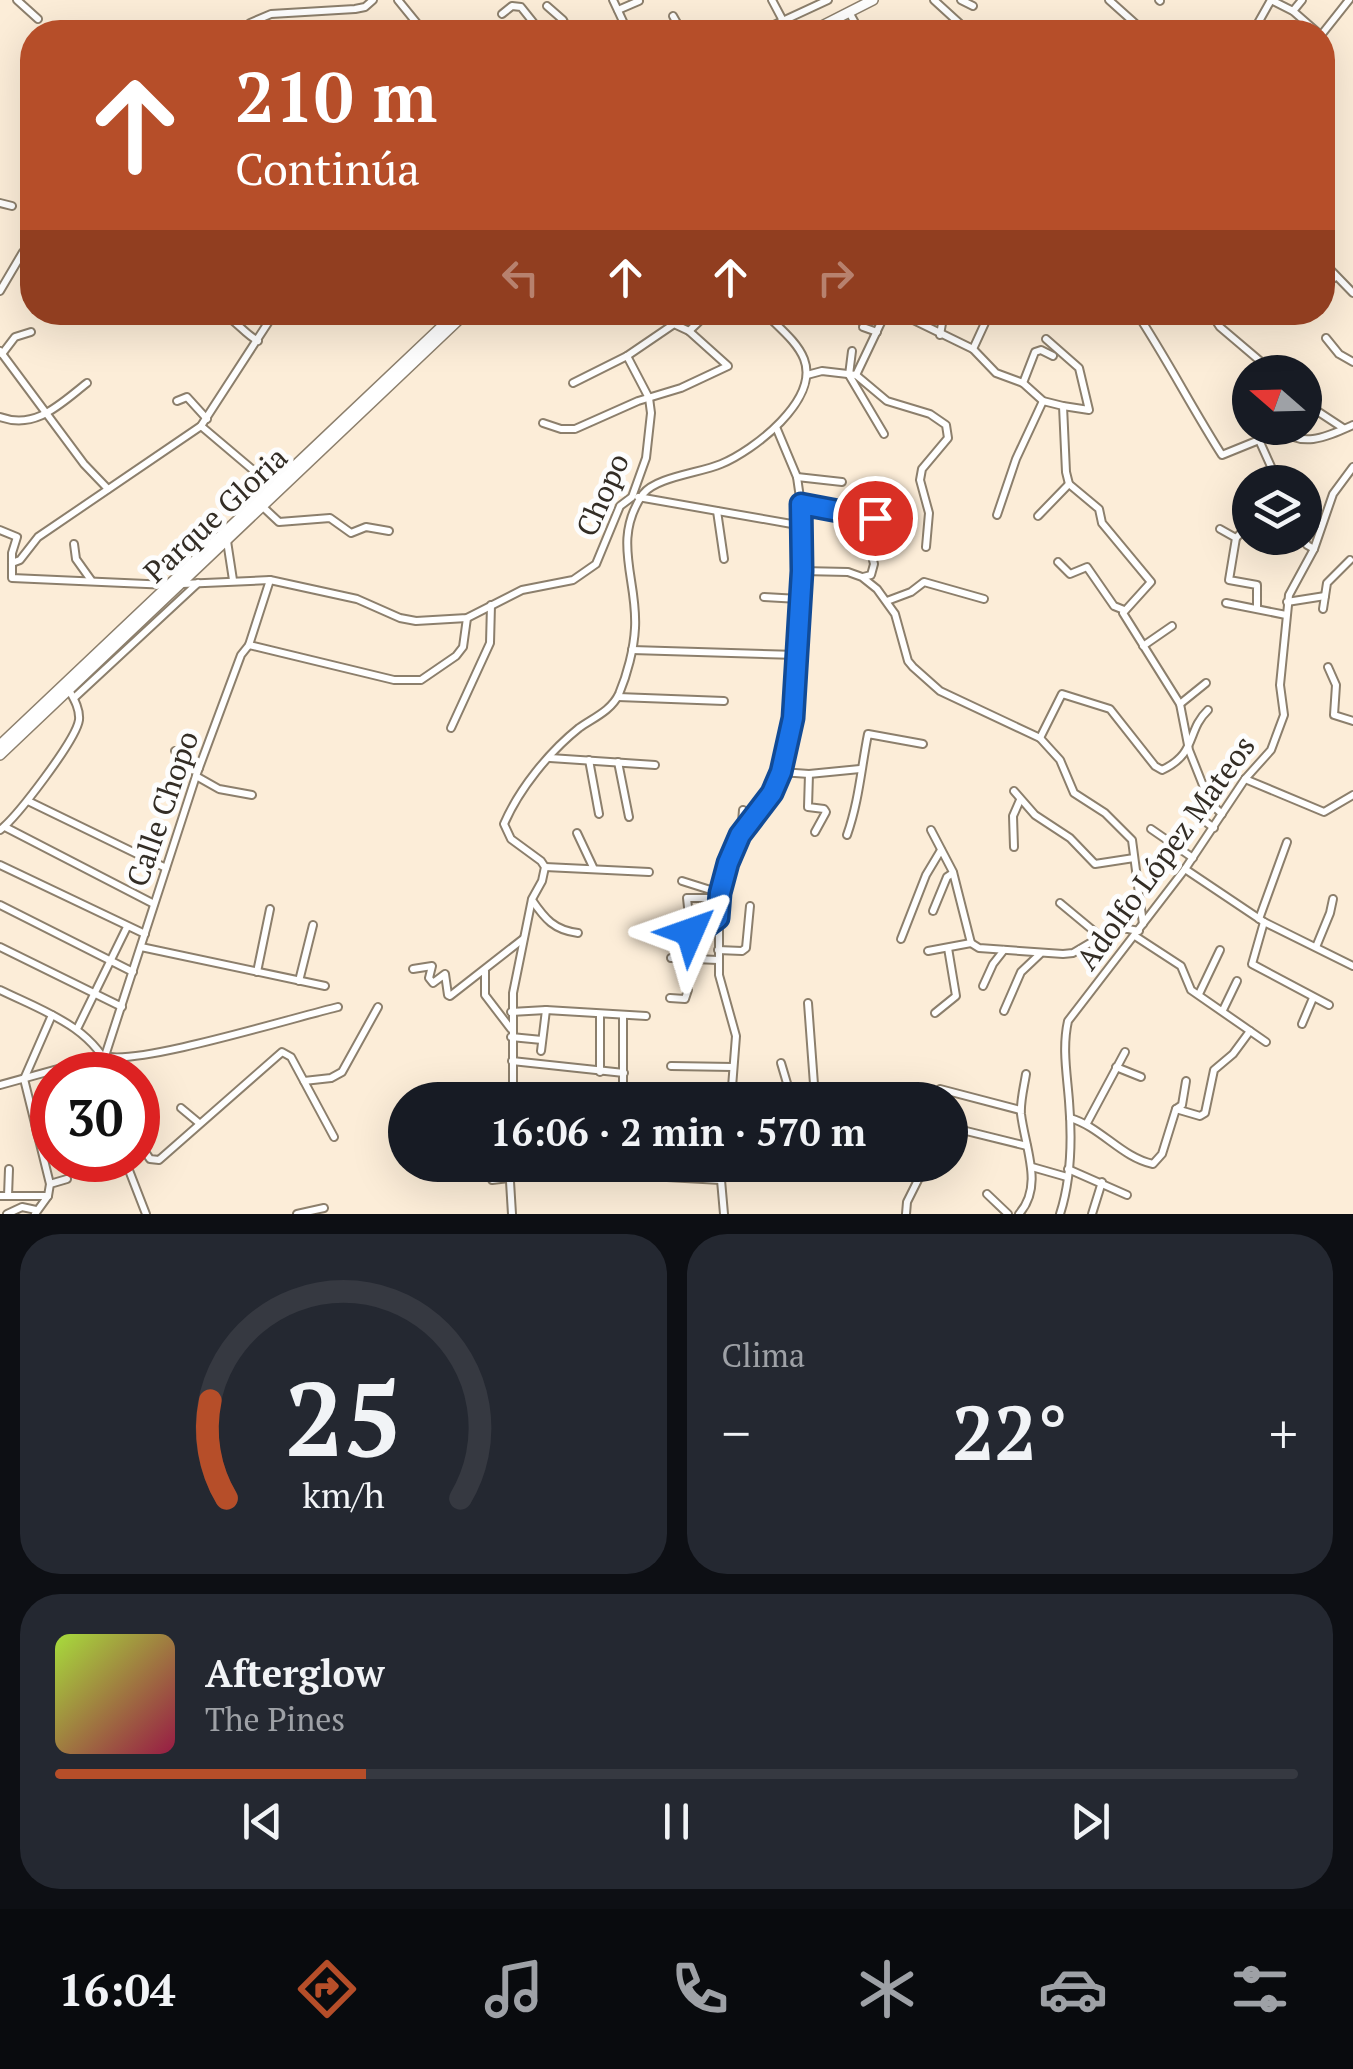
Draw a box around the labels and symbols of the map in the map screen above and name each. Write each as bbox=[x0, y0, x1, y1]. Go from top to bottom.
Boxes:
north arrow bbox=[1232, 355, 1322, 445]
street label: Parque Gloria bbox=[135, 437, 296, 591]
street label: Chopo bbox=[566, 447, 638, 543]
pin bbox=[833, 476, 918, 561]
street label: Calle Chopo bbox=[117, 726, 207, 892]
street label: Adolfo López Mateos bbox=[1067, 727, 1264, 977]
position arrow bbox=[638, 880, 742, 984]
speed limit sign: 30 bbox=[30, 1052, 160, 1182]

